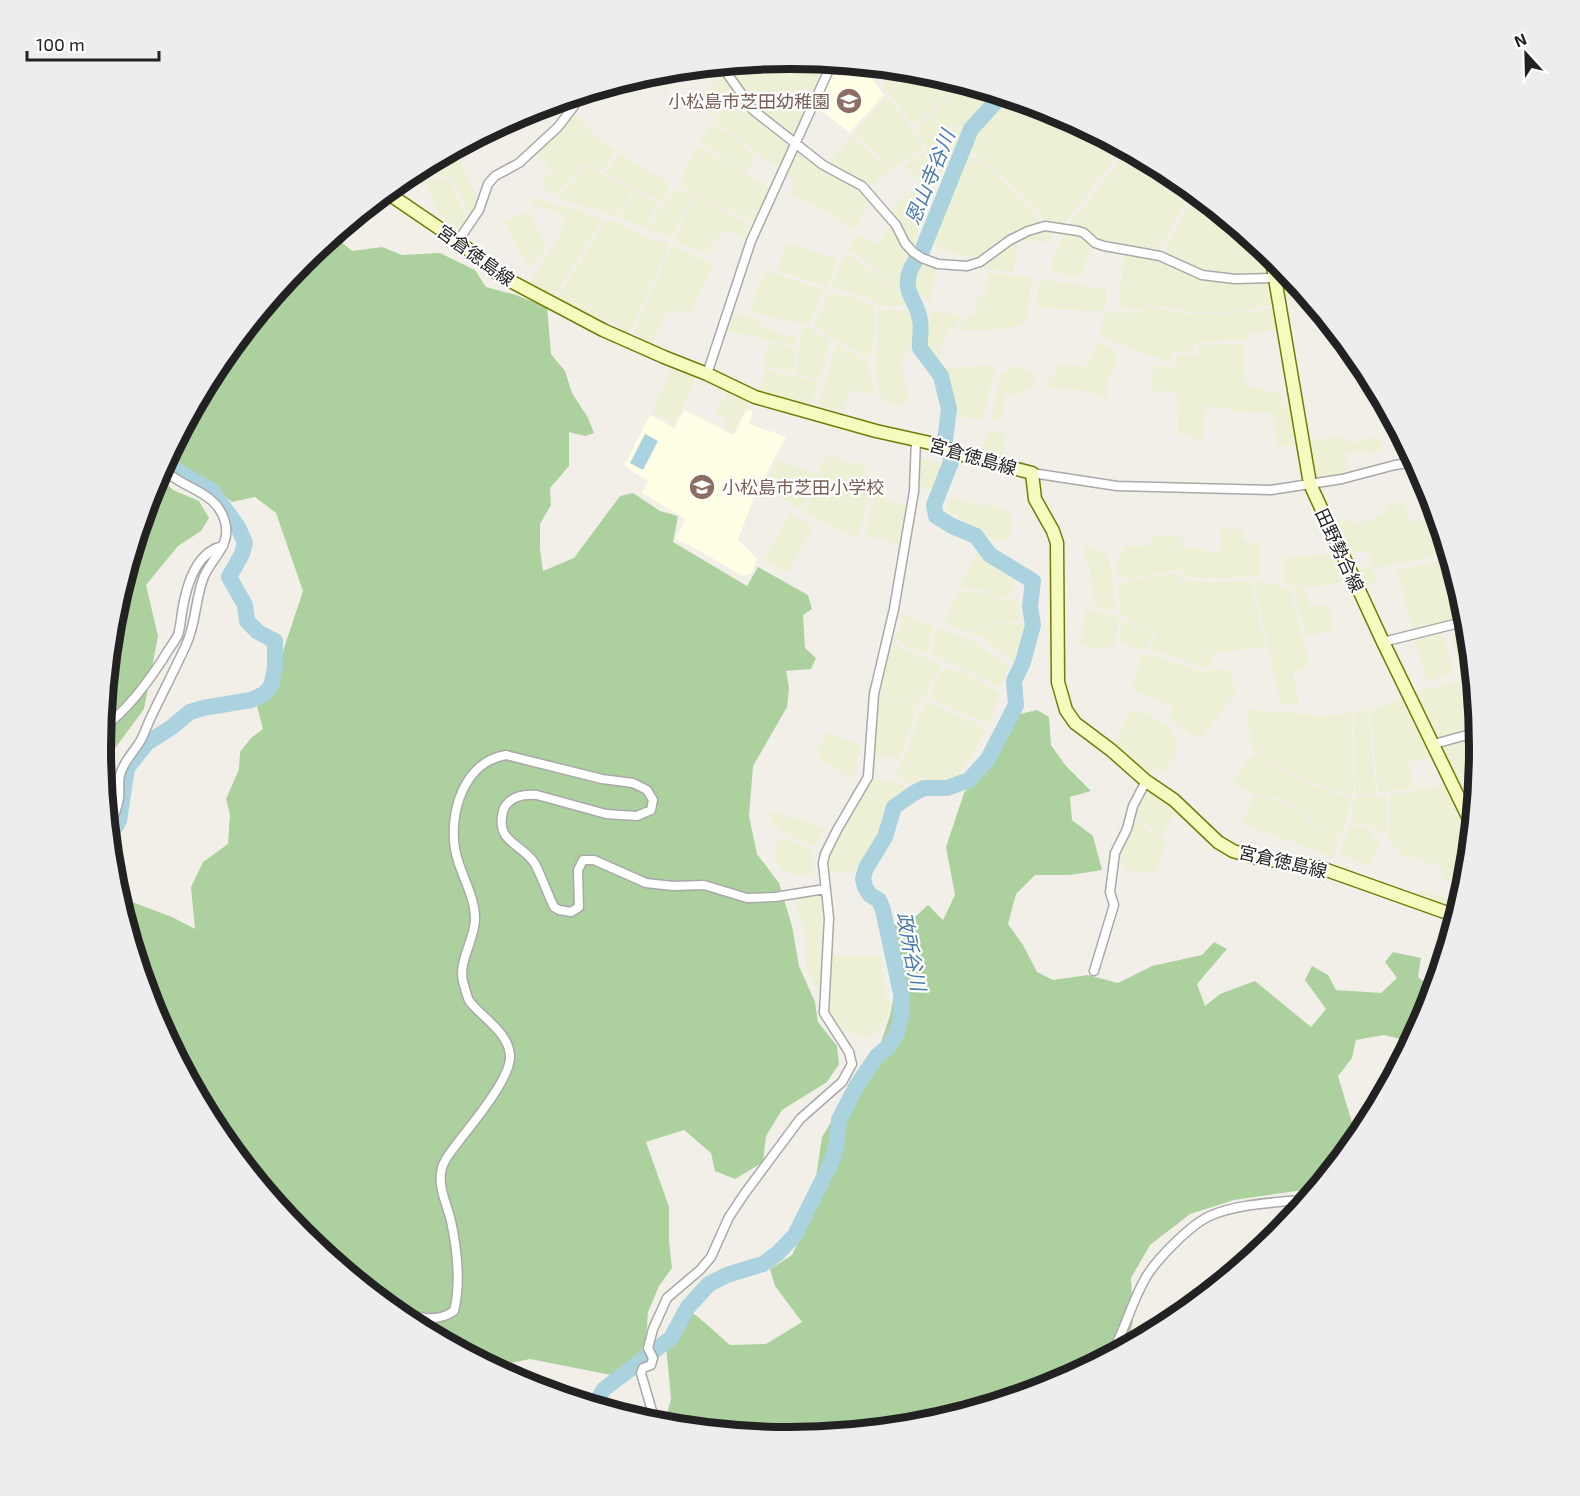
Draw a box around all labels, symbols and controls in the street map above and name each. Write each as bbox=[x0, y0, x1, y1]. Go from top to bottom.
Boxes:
scale bar bbox=[27, 24, 159, 62]
north arrow bbox=[1496, 24, 1556, 84]
text: N bbox=[1511, 29, 1529, 51]
text: 100 m bbox=[36, 33, 85, 55]
school or university icon: 小松島市芝田幼稚園 bbox=[834, 86, 864, 116]
place label: 小松島市芝田幼稚園 bbox=[668, 90, 830, 112]
water label: 恩山寺谷川 bbox=[899, 124, 960, 228]
street label: 宮倉徳島線 bbox=[433, 220, 519, 290]
street label: 宮倉徳島線 bbox=[927, 433, 1019, 479]
school or university icon: 小松島市芝田小学校 bbox=[687, 472, 717, 502]
place label: 小松島市芝田小学校 bbox=[722, 476, 884, 498]
street label: 田野勢合線 bbox=[1311, 505, 1369, 595]
street label: 宮倉徳島線 bbox=[1237, 840, 1329, 882]
water label: 政所谷川 bbox=[893, 909, 932, 995]

